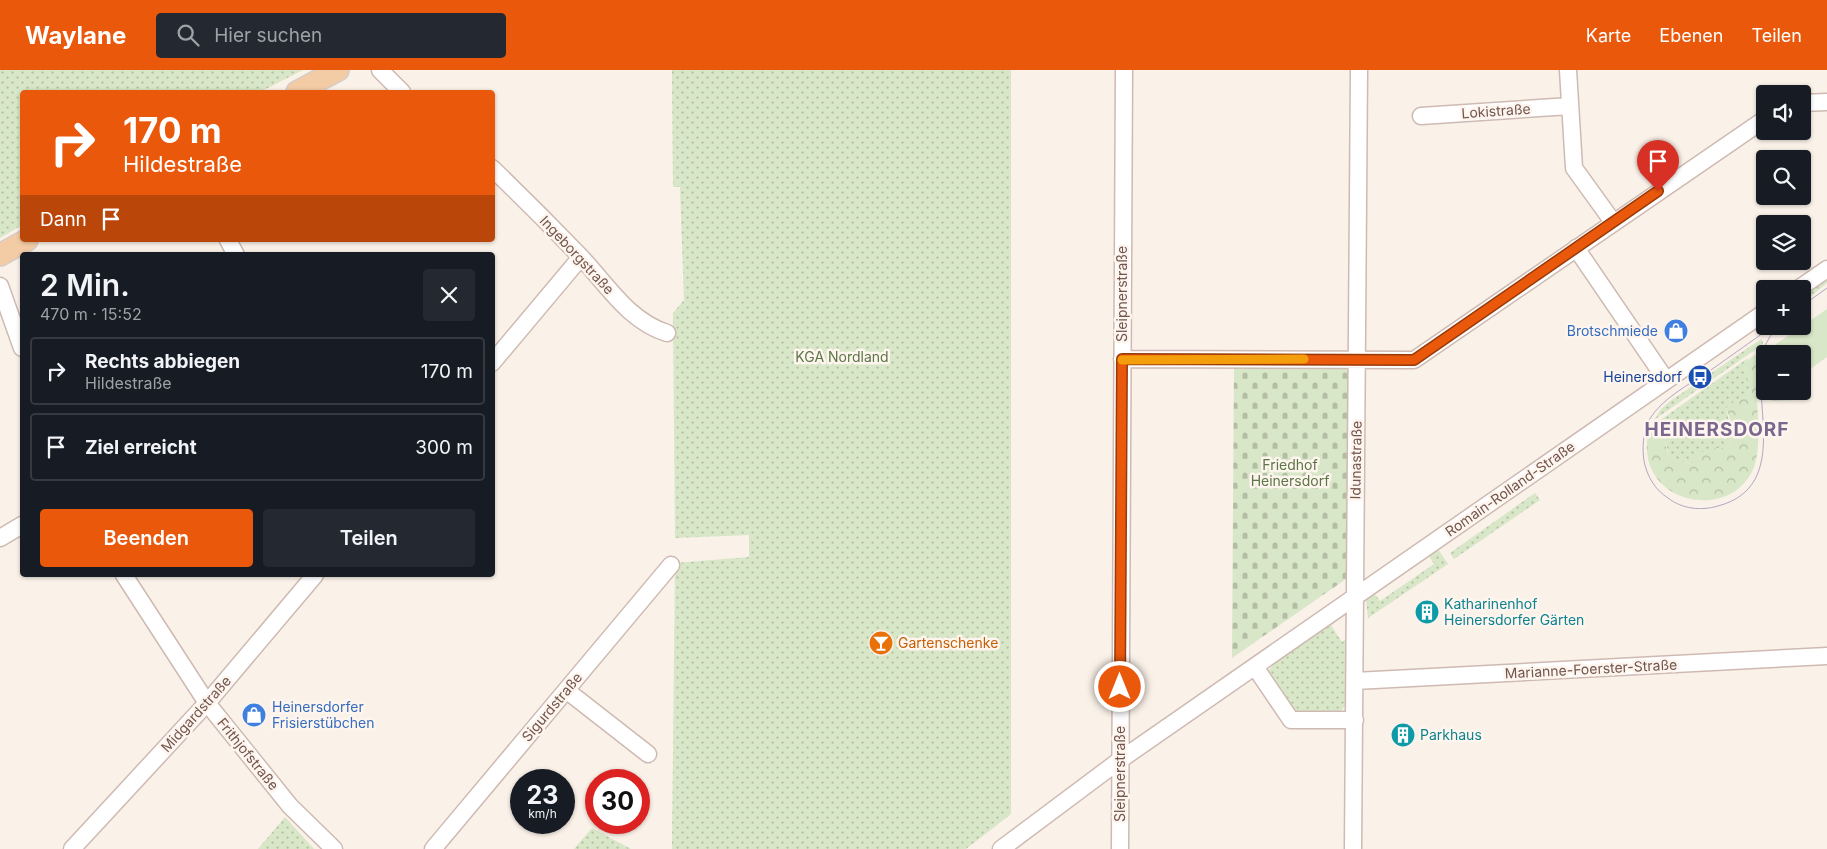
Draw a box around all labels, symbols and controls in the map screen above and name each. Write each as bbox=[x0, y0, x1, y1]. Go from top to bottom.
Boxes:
search box bbox=[156, 13, 506, 58]
text: Waylane bbox=[25, 21, 126, 50]
icon: search bbox=[174, 21, 202, 49]
text: Hier suchen bbox=[214, 24, 322, 47]
text: Karte bbox=[1586, 25, 1631, 46]
text: Ebenen bbox=[1659, 25, 1723, 46]
text: Teilen bbox=[1751, 25, 1802, 46]
map controls bbox=[1756, 85, 1811, 400]
button: sound bbox=[1756, 85, 1811, 140]
street label: Lokistraße bbox=[1461, 100, 1531, 121]
text: 170 m bbox=[123, 109, 222, 151]
icon: right bbox=[40, 110, 105, 175]
pin bbox=[1637, 140, 1679, 191]
icon: arrive bbox=[1644, 147, 1672, 175]
button: search bbox=[1756, 150, 1811, 205]
text: Hildestraße bbox=[123, 151, 242, 177]
icon: arrive bbox=[97, 205, 125, 233]
text: Dann bbox=[40, 208, 87, 231]
street label: Ingeborgstraße bbox=[537, 212, 618, 297]
button: layers bbox=[1756, 215, 1811, 270]
street label: Sleipnerstraße bbox=[1113, 246, 1130, 342]
text: 2 Min. bbox=[40, 267, 130, 303]
button: close bbox=[423, 269, 475, 321]
button: + bbox=[1756, 280, 1811, 335]
text: 470 m · 15:52 bbox=[40, 304, 142, 324]
shop icon: Brotschmiede bbox=[1663, 318, 1689, 344]
place label: Brotschmiede bbox=[1567, 322, 1658, 339]
button: − bbox=[1756, 345, 1811, 400]
park label: KGA Nordland bbox=[795, 348, 889, 365]
text: Rechts abbiegen bbox=[85, 350, 240, 373]
icon: right bbox=[42, 357, 70, 385]
text: 170 m bbox=[421, 360, 473, 383]
bus stop icon: Heinersdorf bbox=[1687, 364, 1713, 390]
place label: Heinersdorf bbox=[1603, 368, 1682, 385]
text: Hildestraße bbox=[85, 373, 172, 393]
district label: HEINERSDORF bbox=[1644, 418, 1790, 441]
street label: Idunastraße bbox=[1346, 421, 1365, 499]
icon: arrive bbox=[42, 433, 70, 461]
text: Ziel erreicht bbox=[85, 436, 197, 459]
text: 300 m bbox=[415, 436, 473, 459]
street label: Romain-Rolland-Straße bbox=[1442, 437, 1578, 540]
park label: Friedhof Heinersdorf bbox=[1251, 456, 1329, 489]
button: Beenden bbox=[40, 509, 253, 567]
button: Teilen bbox=[263, 509, 475, 567]
place label: Katharinenhof Heinersdorfer Gärten bbox=[1444, 595, 1584, 628]
building icon: Katharinenhof Heinersdorfer Gärten bbox=[1414, 599, 1440, 625]
bar icon: Gartenschenke bbox=[868, 630, 894, 656]
place label: Gartenschenke bbox=[898, 634, 998, 651]
street label: Marianne-Foerster-Straße bbox=[1504, 655, 1678, 682]
position arrow bbox=[1093, 660, 1145, 712]
street label: Sigurdstraße bbox=[518, 669, 585, 745]
street label: Midgardstraße bbox=[157, 672, 234, 755]
place label: Heinersdorfer Frisierstübchen bbox=[272, 698, 374, 731]
shop icon: Heinersdorfer Frisierstübchen bbox=[241, 702, 267, 728]
street label: Frithjofstraße bbox=[214, 714, 283, 793]
building icon: Parkhaus bbox=[1390, 722, 1416, 748]
street label: Sleipnerstraße bbox=[1111, 726, 1128, 822]
place label: Parkhaus bbox=[1420, 726, 1482, 743]
speed limit sign: 30 bbox=[585, 769, 650, 834]
text: 23 bbox=[527, 780, 558, 810]
text: km/h bbox=[528, 806, 557, 821]

